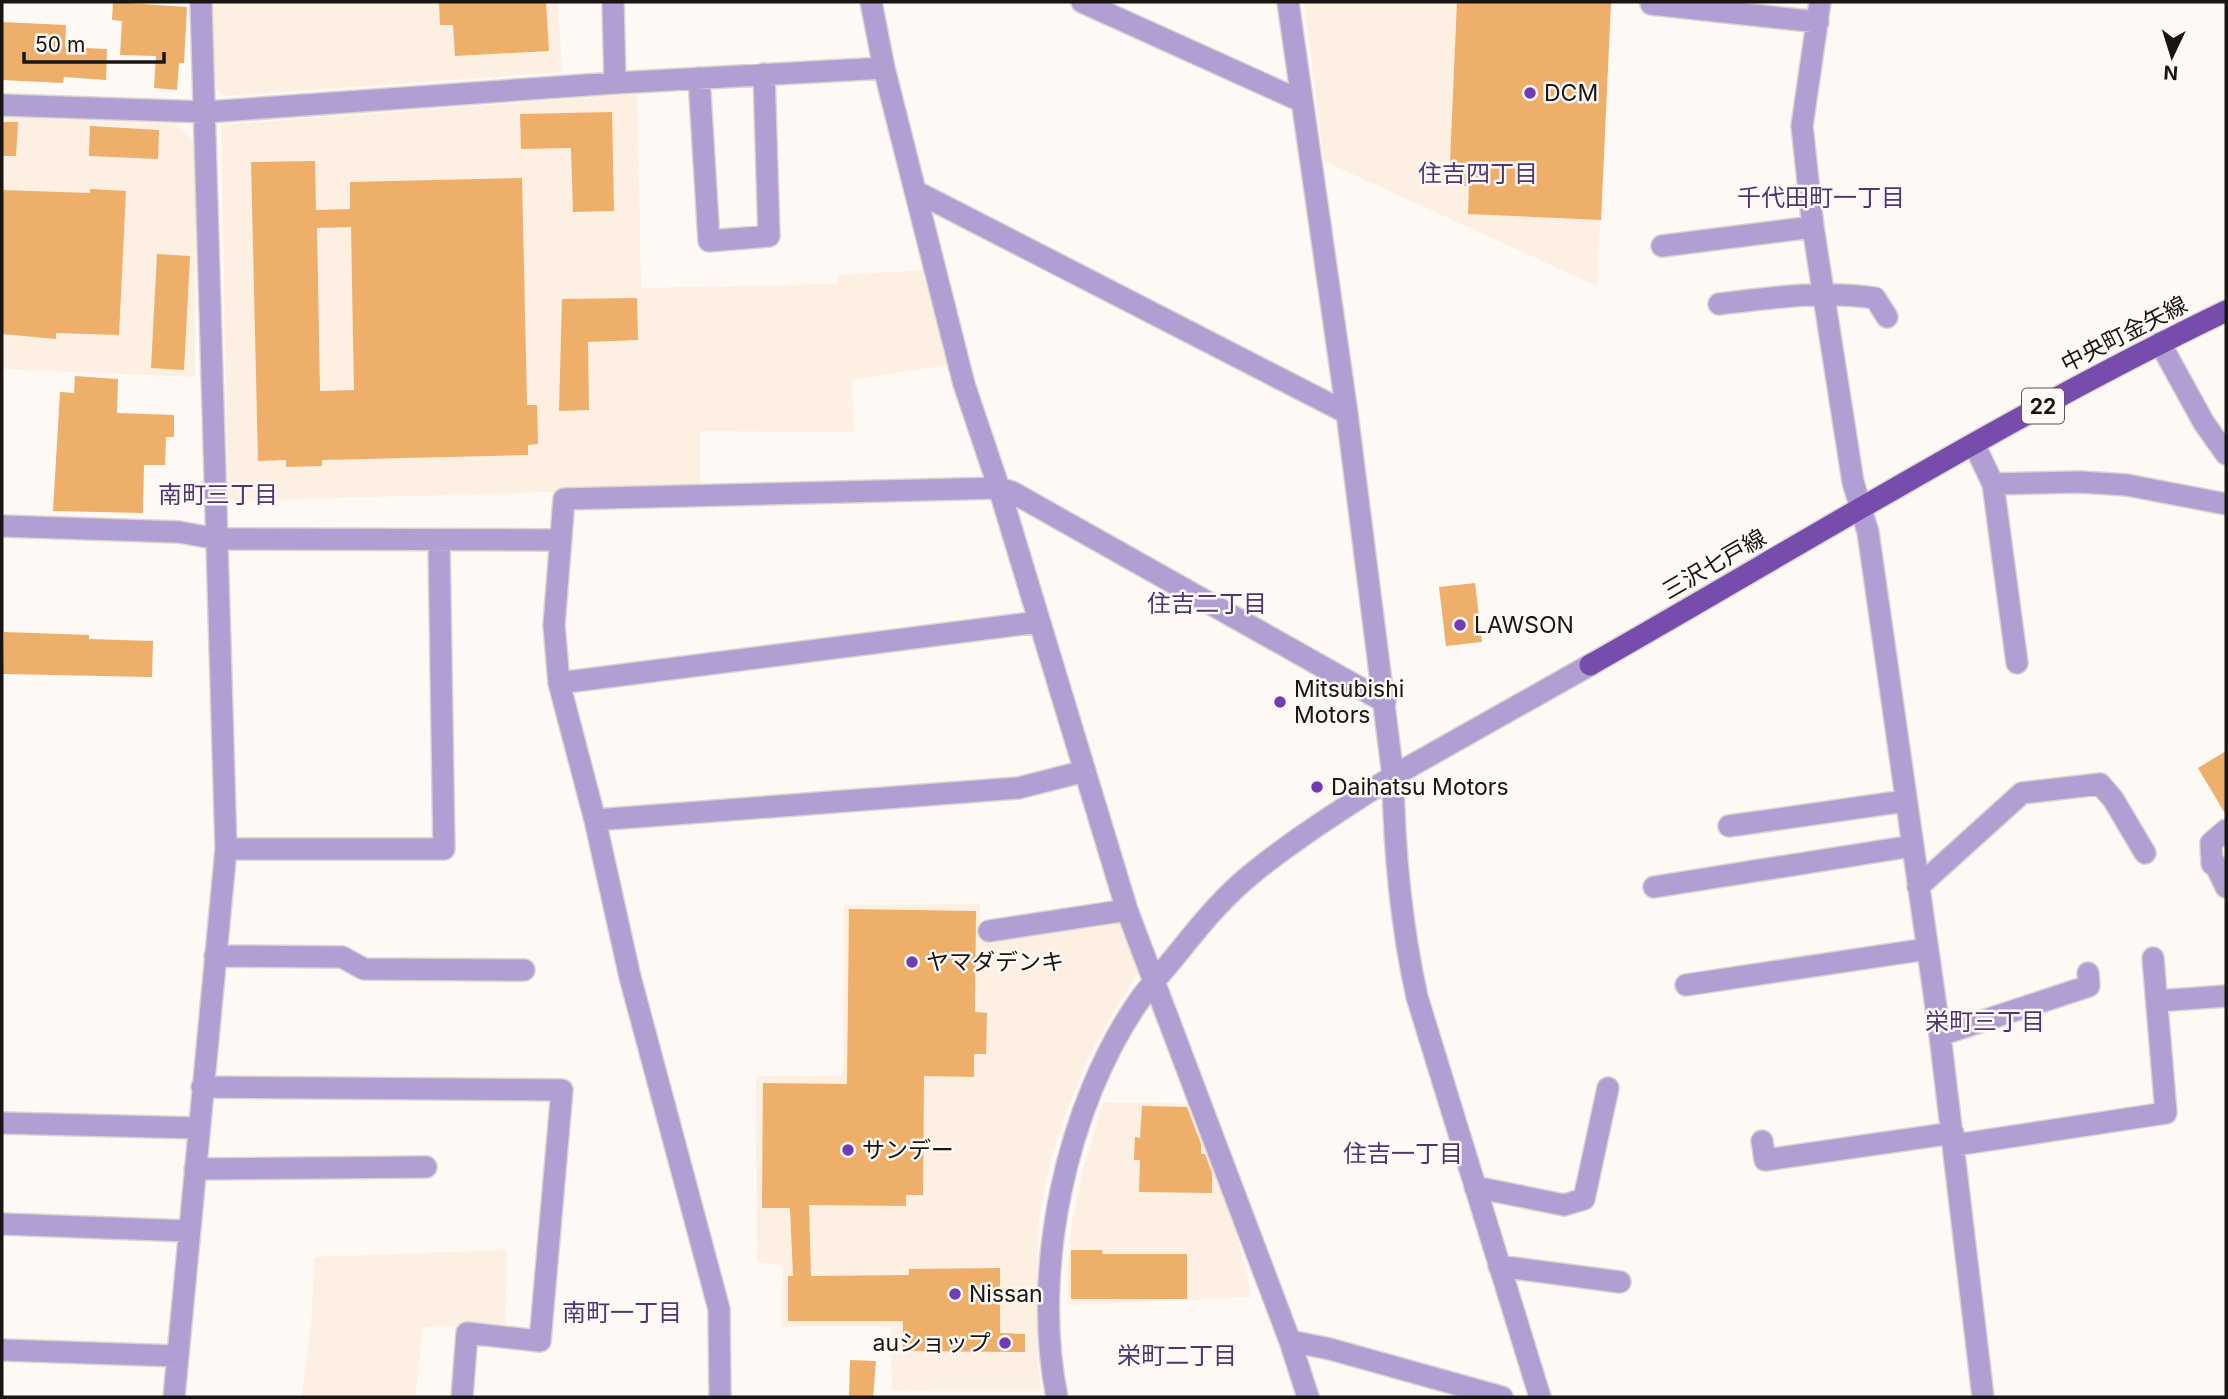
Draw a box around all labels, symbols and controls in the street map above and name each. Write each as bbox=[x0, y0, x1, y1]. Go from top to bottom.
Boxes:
scale bar bbox=[24, 21, 164, 65]
north arrow bbox=[2137, 21, 2207, 91]
text: 50 m bbox=[35, 32, 85, 57]
text: N bbox=[2163, 60, 2179, 84]
place label: DCM bbox=[1544, 79, 1598, 107]
marker: DCM bbox=[1522, 85, 1538, 101]
district label: 住吉四丁目 bbox=[1418, 159, 1538, 188]
district label: 千代田町一丁目 bbox=[1737, 183, 1905, 212]
street label: 中央町金矢線 bbox=[2056, 290, 2192, 378]
road number: 22 bbox=[2022, 388, 2064, 424]
district label: 南町三丁目 bbox=[158, 480, 278, 509]
street label: 三沢七戸線 bbox=[1657, 523, 1771, 605]
district label: 住吉二丁目 bbox=[1147, 589, 1267, 618]
place label: LAWSON bbox=[1474, 611, 1574, 639]
marker: LAWSON bbox=[1452, 617, 1468, 633]
place label: Mitsubishi Motors bbox=[1294, 675, 1404, 729]
marker: Mitsubishi Motors bbox=[1272, 694, 1288, 710]
place label: Daihatsu Motors bbox=[1331, 773, 1509, 801]
marker: Daihatsu Motors bbox=[1309, 779, 1325, 795]
place label: ヤマダデンキ bbox=[926, 948, 1064, 976]
marker: ヤマダデンキ bbox=[904, 954, 920, 970]
district label: 栄町三丁目 bbox=[1925, 1007, 2045, 1036]
place label: サンデー bbox=[862, 1136, 954, 1164]
district label: 住吉一丁目 bbox=[1343, 1139, 1463, 1168]
marker: サンデー bbox=[840, 1142, 856, 1158]
place label: Nissan bbox=[969, 1280, 1043, 1308]
marker: Nissan bbox=[947, 1286, 963, 1302]
district label: 南町一丁目 bbox=[562, 1298, 682, 1327]
place label: auショップ bbox=[872, 1329, 991, 1357]
marker: auショップ bbox=[997, 1335, 1013, 1351]
district label: 栄町二丁目 bbox=[1117, 1341, 1237, 1370]

